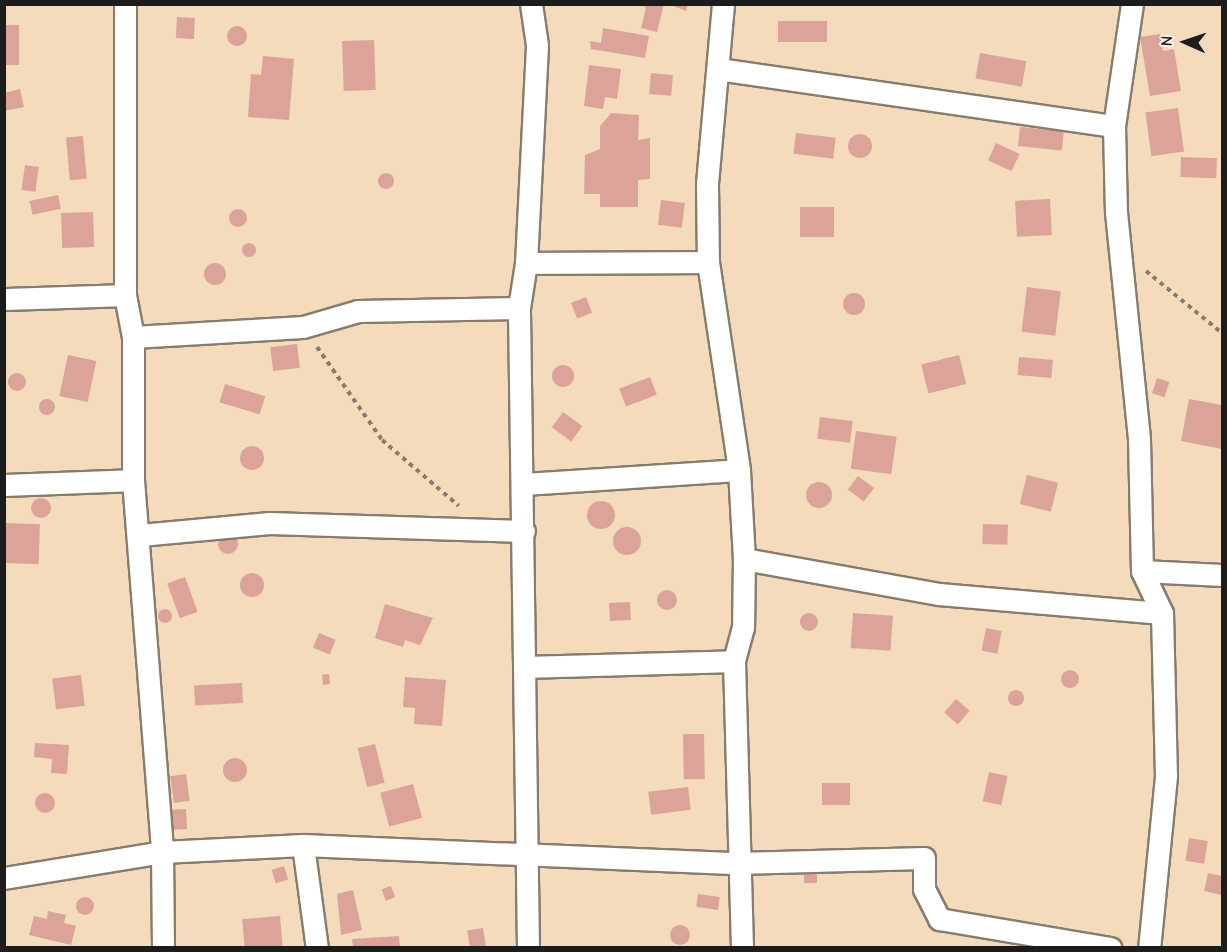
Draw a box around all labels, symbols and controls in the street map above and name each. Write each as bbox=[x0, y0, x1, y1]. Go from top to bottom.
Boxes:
north arrow bbox=[1155, 12, 1215, 72]
text: N bbox=[1158, 35, 1176, 47]

